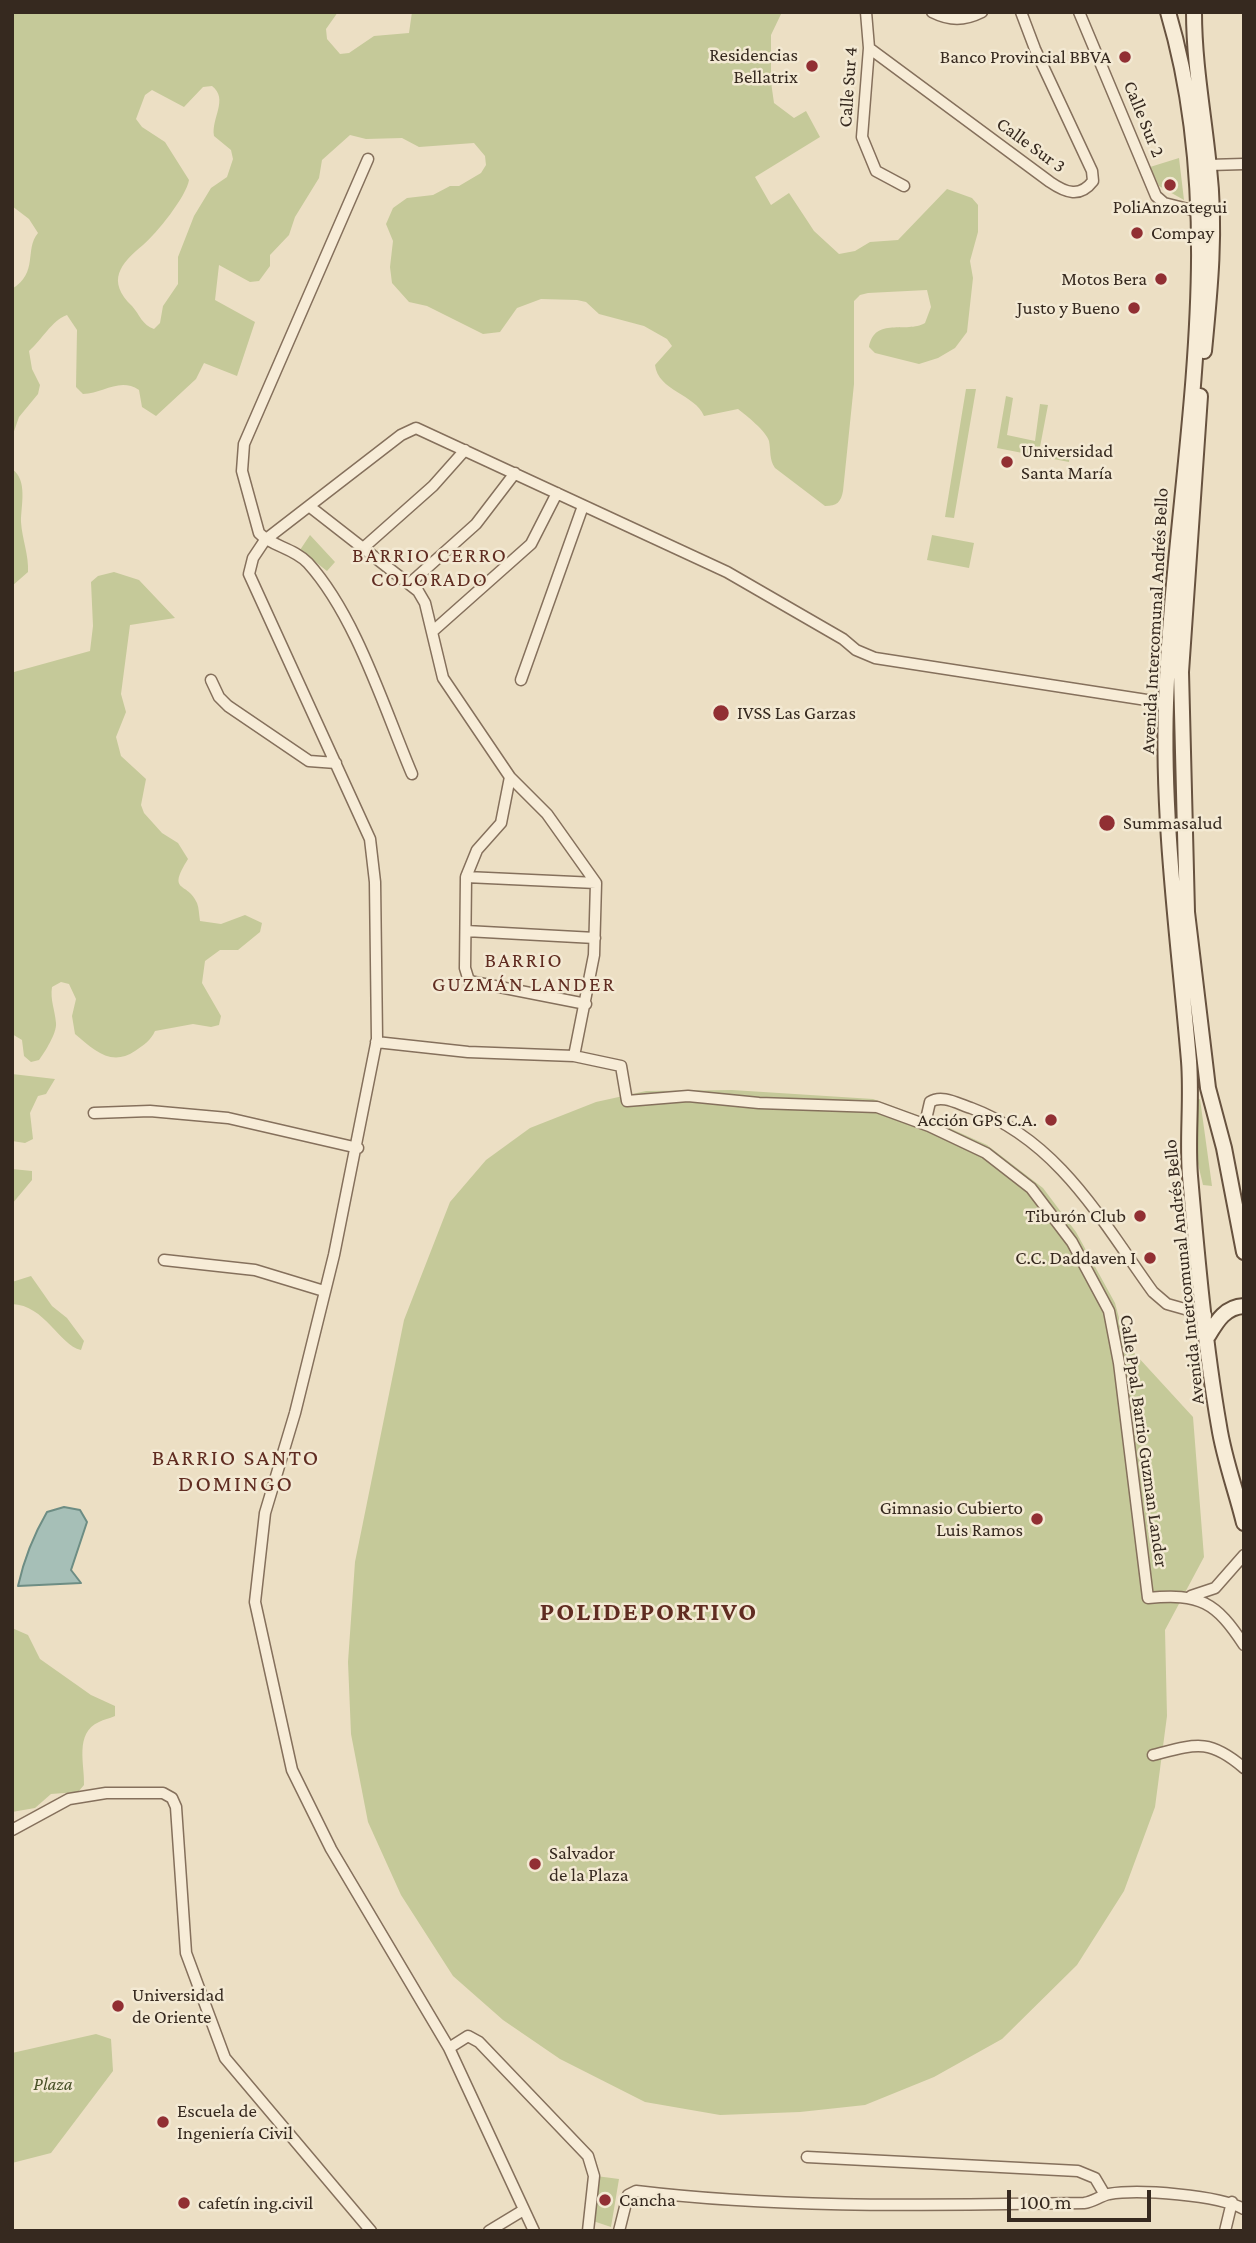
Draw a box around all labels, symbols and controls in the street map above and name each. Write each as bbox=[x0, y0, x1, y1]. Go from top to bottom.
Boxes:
place label: Residencias Bellatrix bbox=[709, 44, 798, 88]
street label: Calle Sur 4 bbox=[834, 46, 862, 128]
place label: Banco Provincial BBVA bbox=[940, 46, 1111, 68]
marker: Banco Provincial BBVA bbox=[1117, 49, 1133, 65]
marker: Residencias Bellatrix bbox=[804, 58, 820, 74]
street label: Calle Sur 2 bbox=[1118, 78, 1170, 160]
street label: Calle Sur 3 bbox=[992, 112, 1070, 178]
marker: PoliAnzoategui bbox=[1162, 177, 1178, 193]
place label: PoliAnzoategui bbox=[1113, 196, 1227, 218]
place label: Compay bbox=[1151, 222, 1214, 244]
marker: Compay bbox=[1129, 225, 1145, 241]
place label: Motos Bera bbox=[1061, 268, 1147, 290]
marker: Motos Bera bbox=[1153, 271, 1169, 287]
place label: Justo y Bueno bbox=[1017, 297, 1120, 319]
marker: Justo y Bueno bbox=[1126, 300, 1142, 316]
place label: Universidad Santa María bbox=[1021, 440, 1113, 484]
marker: Universidad Santa María bbox=[999, 454, 1015, 470]
street label: Avenida Intercomunal Andrés Bello bbox=[1137, 487, 1173, 755]
district label: BARRIO CERRO COLORADO bbox=[354, 543, 506, 593]
place label: IVSS Las Garzas bbox=[737, 702, 856, 724]
marker: IVSS Las Garzas bbox=[711, 703, 731, 723]
place label: Summasalud bbox=[1123, 812, 1223, 834]
marker: Summasalud bbox=[1097, 813, 1117, 833]
district label: BARRIO GUZMÁN LANDER bbox=[434, 948, 614, 998]
place label: Acción GPS C.A. bbox=[917, 1109, 1037, 1131]
marker: Acción GPS C.A. bbox=[1043, 1112, 1059, 1128]
street label: Avenida Intercomunal Andrés Bello bbox=[1159, 1138, 1209, 1406]
place label: Tiburón Club bbox=[1025, 1205, 1126, 1227]
marker: Tiburón Club bbox=[1132, 1208, 1148, 1224]
place label: C.C. Daddaven I bbox=[1015, 1247, 1136, 1269]
marker: C.C. Daddaven I bbox=[1142, 1250, 1158, 1266]
street label: Calle Ppal. Barrio Guzman Lander bbox=[1115, 1313, 1173, 1569]
district label: BARRIO SANTO DOMINGO bbox=[153, 1444, 319, 1498]
place label: Gimnasio Cubierto Luis Ramos bbox=[880, 1497, 1023, 1541]
marker: Gimnasio Cubierto Luis Ramos bbox=[1029, 1511, 1045, 1527]
district label: POLIDEPORTIVO bbox=[541, 1596, 757, 1628]
place label: Salvador de la Plaza bbox=[549, 1842, 628, 1886]
marker: Salvador de la Plaza bbox=[527, 1856, 543, 1872]
place label: Universidad de Oriente bbox=[132, 1984, 224, 2028]
marker: Universidad de Oriente bbox=[110, 1998, 126, 2014]
park label: Plaza bbox=[33, 2073, 73, 2095]
place label: Escuela de Ingeniería Civil bbox=[177, 2100, 293, 2144]
marker: Escuela de Ingeniería Civil bbox=[155, 2114, 171, 2130]
scale bar bbox=[1011, 2176, 1154, 2220]
place label: Cancha bbox=[619, 2189, 676, 2211]
text: 100 m bbox=[1020, 2190, 1072, 2214]
place label: cafetín ing.civil bbox=[198, 2192, 313, 2214]
marker: Cancha bbox=[597, 2192, 613, 2208]
marker: cafetín ing.civil bbox=[176, 2195, 192, 2211]

